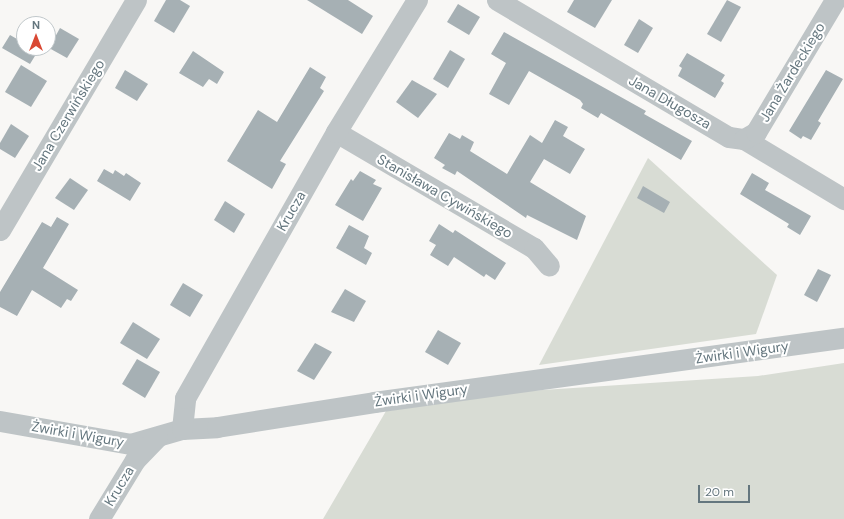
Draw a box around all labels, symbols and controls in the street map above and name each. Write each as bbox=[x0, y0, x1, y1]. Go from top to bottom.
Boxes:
north arrow bbox=[16, 16, 56, 56]
text: N bbox=[32, 18, 40, 32]
street label: Jana Żardeckiego bbox=[756, 19, 828, 125]
street label: Jana Czerwińskiego bbox=[28, 56, 108, 174]
street label: Jana Długosza bbox=[626, 72, 714, 132]
street label: Stanisława Cywińskiego bbox=[374, 150, 516, 242]
street label: Krucza bbox=[273, 188, 309, 234]
street label: Żwirki i Wigury bbox=[694, 337, 790, 367]
street label: Żwirki i Wigury bbox=[373, 380, 469, 410]
street label: Żwirki i Wigury bbox=[30, 418, 126, 450]
street label: Krucza bbox=[101, 463, 137, 509]
scale bar bbox=[700, 477, 752, 503]
text: 20 m bbox=[705, 484, 734, 500]

